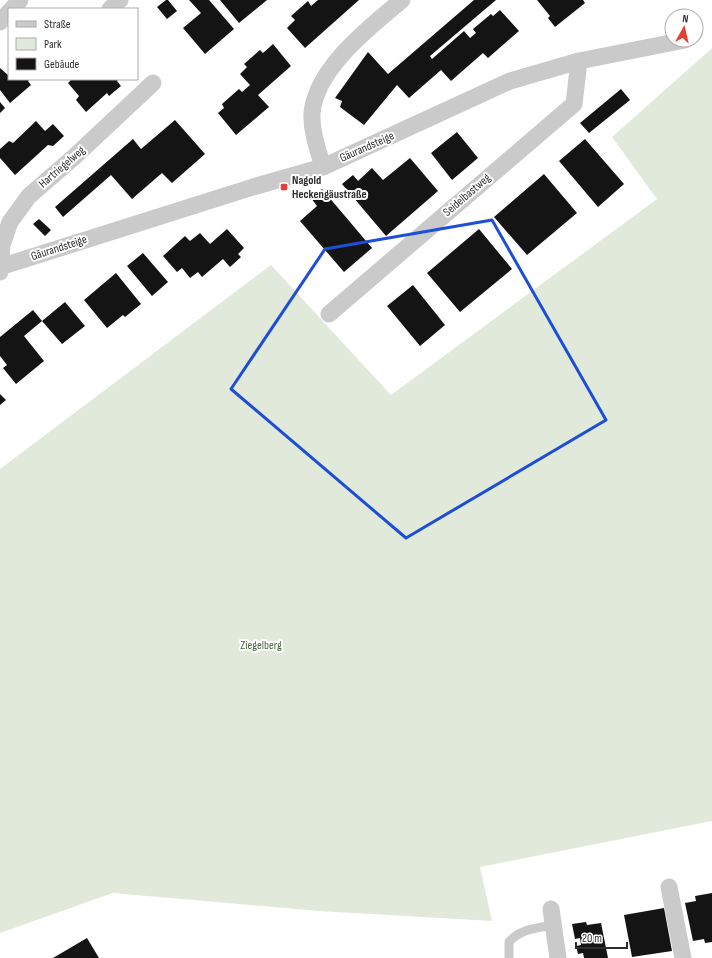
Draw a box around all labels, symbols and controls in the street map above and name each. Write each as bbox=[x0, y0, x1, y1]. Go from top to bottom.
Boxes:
legend bbox=[8, 8, 138, 80]
north arrow bbox=[664, 8, 704, 48]
text: N bbox=[682, 12, 689, 25]
text: Straße bbox=[44, 17, 71, 32]
text: Park bbox=[44, 37, 62, 52]
text: Gebäude bbox=[44, 57, 79, 72]
street label: Gäurandsteige bbox=[337, 128, 397, 166]
street label: Hartriegelweg bbox=[36, 143, 88, 191]
street label: Seidelbastweg bbox=[440, 170, 494, 220]
place label: Nagold Heckengäustraße bbox=[292, 173, 367, 202]
marker: Nagold Heckengäustraße bbox=[279, 182, 289, 192]
street label: Gäurandsteige bbox=[29, 232, 89, 264]
park label: Ziegelberg bbox=[240, 638, 282, 653]
scale bar bbox=[576, 924, 627, 950]
text: 20 m bbox=[582, 931, 602, 946]

